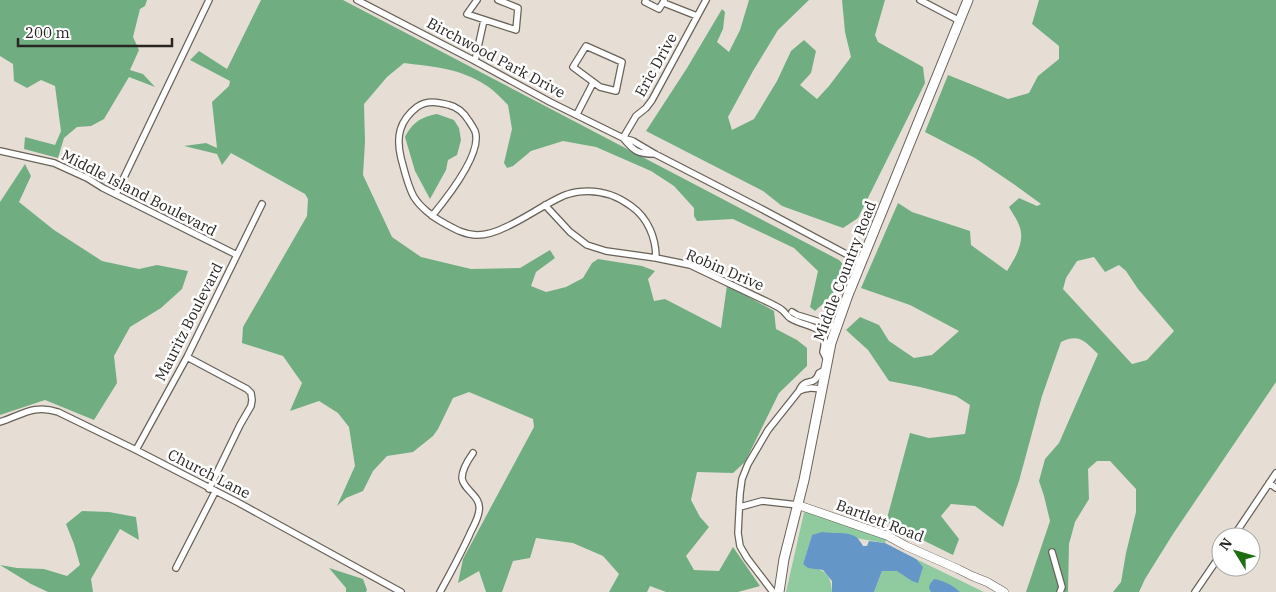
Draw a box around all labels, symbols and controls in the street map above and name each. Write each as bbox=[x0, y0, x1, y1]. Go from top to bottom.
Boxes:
street label: Birchwood Park Drive bbox=[424, 13, 569, 102]
scale bar bbox=[18, 15, 171, 47]
text: 200 m bbox=[25, 23, 70, 42]
street label: Eric Drive bbox=[630, 30, 681, 100]
street label: Middle Island Boulevard bbox=[58, 145, 220, 240]
street label: Middle Country Road bbox=[809, 198, 880, 344]
street label: Robin Drive bbox=[683, 245, 767, 294]
street label: Mauritz Boulevard bbox=[150, 259, 227, 384]
street label: Church Lane bbox=[165, 445, 254, 503]
street label: Bartlett Road bbox=[834, 495, 927, 546]
north arrow bbox=[1211, 527, 1261, 577]
text: N bbox=[1215, 534, 1236, 554]

